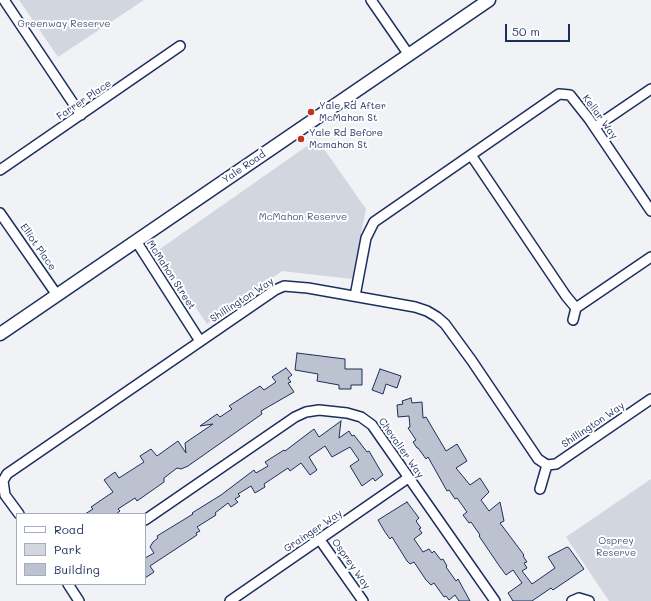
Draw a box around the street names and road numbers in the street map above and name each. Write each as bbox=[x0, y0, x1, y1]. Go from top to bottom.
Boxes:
street label: Farrer Place bbox=[54, 77, 114, 123]
street label: Kellar Way bbox=[580, 92, 620, 142]
street label: Yale Road bbox=[220, 148, 268, 186]
street label: Elliot Place bbox=[18, 221, 58, 273]
street label: McMahon Street bbox=[144, 238, 198, 312]
street label: Shillington Way bbox=[208, 275, 276, 325]
street label: Shillington Way bbox=[559, 400, 627, 450]
street label: Chevalier Way bbox=[376, 416, 426, 480]
street label: Grainger Way bbox=[282, 507, 344, 555]
street label: Osprey Way bbox=[329, 536, 373, 592]

